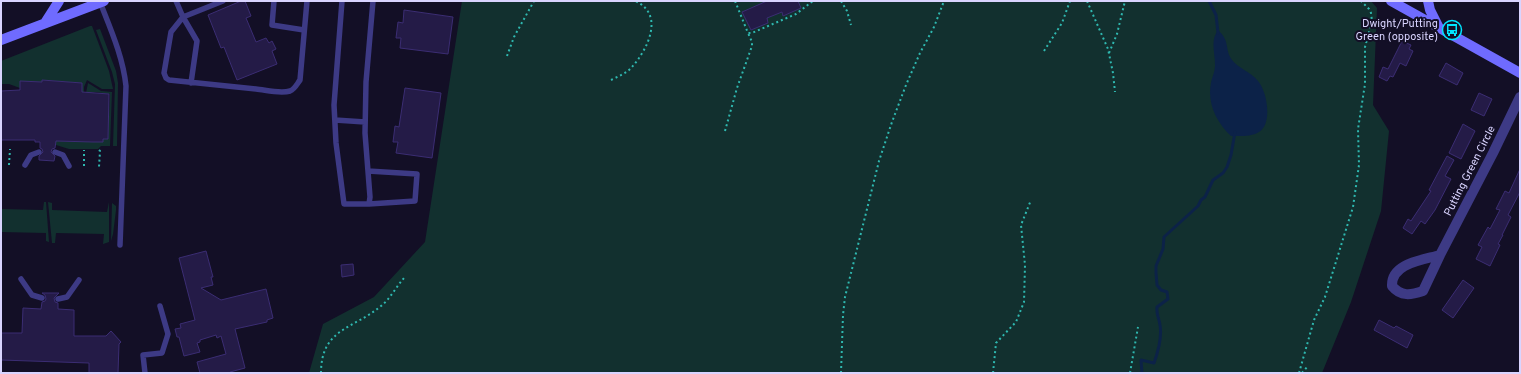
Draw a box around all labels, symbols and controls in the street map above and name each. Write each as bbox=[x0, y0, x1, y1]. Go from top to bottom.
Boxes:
place label: Dwight/Putting Green (opposite) bbox=[1355, 17, 1438, 44]
bus stop icon: Dwight/Putting Green (opposite) bbox=[1441, 19, 1463, 41]
street label: Putting Green Circle bbox=[1441, 123, 1499, 219]

